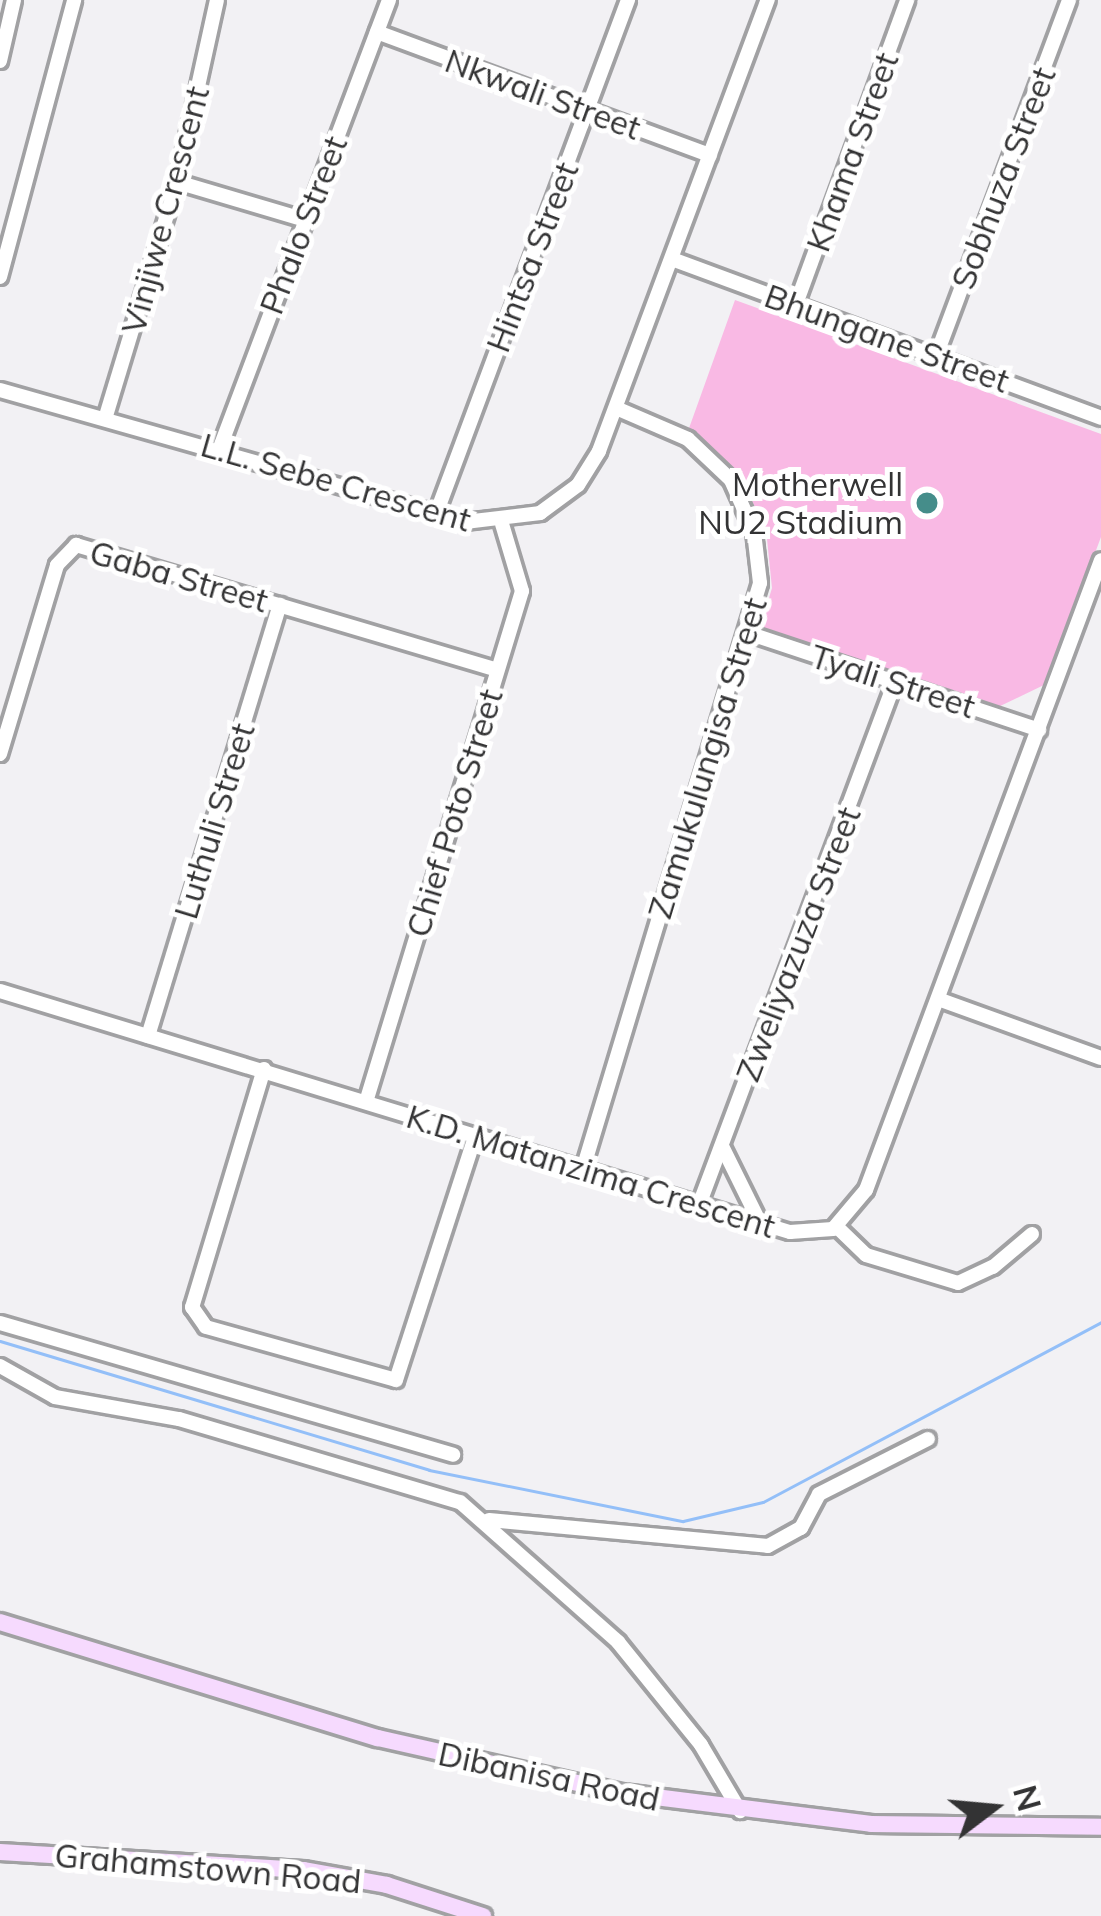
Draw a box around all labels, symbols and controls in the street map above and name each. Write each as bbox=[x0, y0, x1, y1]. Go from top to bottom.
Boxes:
street label: Nkwali Street bbox=[440, 40, 646, 148]
street label: Khama Street bbox=[798, 47, 906, 257]
street label: Sobhuza Street bbox=[943, 62, 1063, 294]
street label: Vinjiwe Crescent bbox=[113, 82, 217, 338]
street label: Phalo Street bbox=[251, 131, 355, 319]
street label: Hintsa Street bbox=[478, 157, 586, 357]
street label: Bhungane Street bbox=[759, 275, 1015, 401]
street label: L.L. Sebe Crescent bbox=[197, 425, 475, 539]
place label: Motherwell NU2 Stadium bbox=[698, 464, 903, 542]
marker: Motherwell NU2 Stadium bbox=[914, 490, 940, 516]
street label: Gaba Street bbox=[85, 532, 273, 620]
street label: Zamukulungisa Street bbox=[639, 593, 775, 923]
street label: Tyali Street bbox=[806, 636, 980, 726]
street label: Chief Poto Street bbox=[397, 684, 511, 942]
street label: Luthuli Street bbox=[166, 719, 262, 923]
street label: Zweliyazuza Street bbox=[727, 801, 869, 1087]
street label: K.D. Matanzima Crescent bbox=[402, 1096, 780, 1246]
street label: Dibanisa Road bbox=[435, 1733, 663, 1819]
north arrow bbox=[933, 1748, 1053, 1868]
text: N bbox=[1005, 1780, 1051, 1816]
street label: Grahamstown Road bbox=[53, 1835, 363, 1901]

